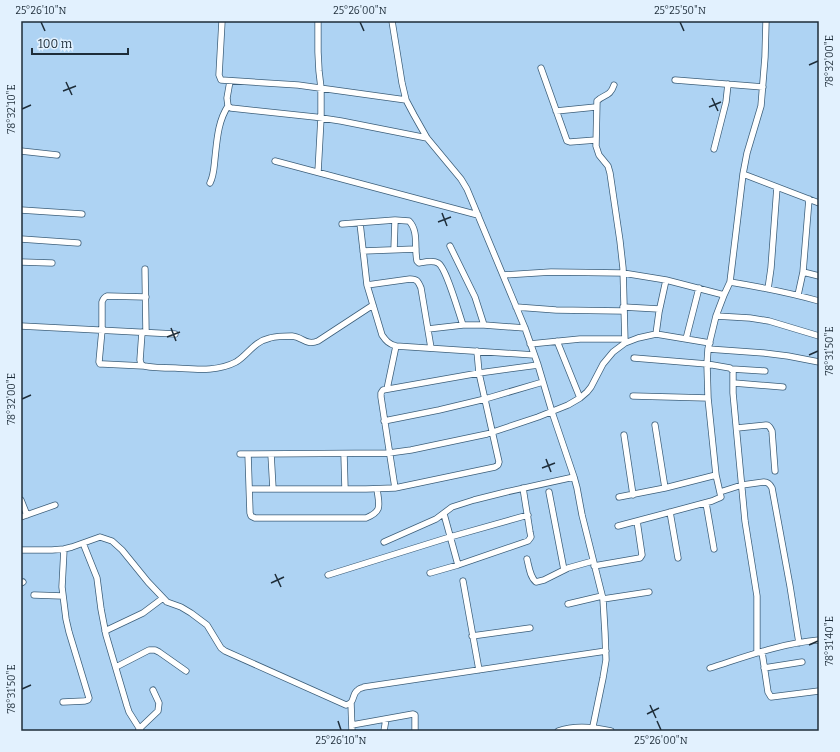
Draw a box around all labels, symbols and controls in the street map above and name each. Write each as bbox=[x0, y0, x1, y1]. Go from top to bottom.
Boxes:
text: 25°26'10"N bbox=[16, 5, 67, 17]
text: 25°26'00"N bbox=[333, 5, 387, 17]
text: 25°25'50"N bbox=[654, 5, 706, 17]
scale bar bbox=[32, 30, 128, 56]
text: 78°32'00"E bbox=[824, 35, 836, 87]
text: 100 m bbox=[38, 37, 73, 51]
text: 78°32'10"E bbox=[6, 84, 18, 134]
text: 78°31'50"E bbox=[824, 326, 836, 376]
text: 78°32'00"E bbox=[6, 373, 18, 425]
text: 78°31'40"E bbox=[824, 616, 836, 666]
text: 78°31'50"E bbox=[6, 664, 18, 714]
text: 25°26'10"N bbox=[316, 735, 367, 747]
text: 25°26'00"N bbox=[634, 735, 688, 747]

